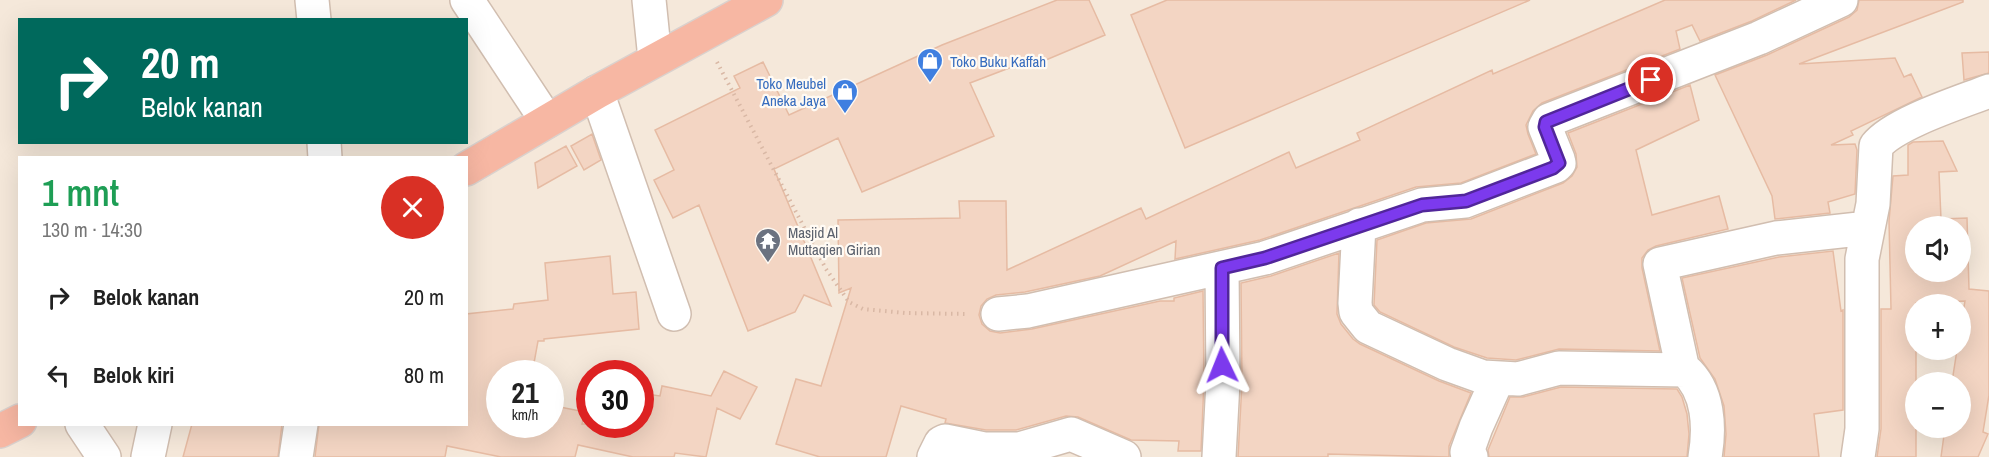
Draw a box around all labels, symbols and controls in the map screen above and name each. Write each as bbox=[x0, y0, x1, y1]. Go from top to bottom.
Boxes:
text: 20 m bbox=[141, 35, 220, 91]
icon: right bbox=[42, 42, 120, 120]
shop icon: Toko Buku Kaffah bbox=[915, 46, 945, 84]
place label: Toko Buku Kaffah bbox=[950, 51, 1046, 72]
pin bbox=[1625, 54, 1676, 105]
icon: arrive bbox=[1634, 63, 1667, 96]
place label: Toko Meubel Aneka Jaya bbox=[756, 73, 826, 111]
shop icon: Toko Meubel Aneka Jaya bbox=[830, 77, 860, 115]
text: Belok kanan bbox=[141, 89, 263, 125]
text: 1 mnt bbox=[42, 169, 119, 217]
button: close bbox=[381, 176, 444, 239]
text: 130 m · 14:30 bbox=[42, 216, 142, 243]
map controls bbox=[1905, 216, 1971, 438]
button: sound bbox=[1905, 216, 1971, 282]
place label: Masjid Al Muttaqien Girian bbox=[788, 222, 880, 260]
temple icon: Masjid Al Muttaqien Girian bbox=[753, 226, 783, 264]
icon: right bbox=[42, 281, 75, 314]
text: Belok kanan bbox=[93, 282, 199, 312]
text: 20 m bbox=[404, 282, 444, 312]
button: + bbox=[1905, 294, 1971, 360]
position arrow bbox=[1190, 333, 1254, 397]
icon: left bbox=[42, 359, 75, 392]
text: Belok kiri bbox=[93, 360, 174, 390]
text: 80 m bbox=[404, 360, 444, 390]
speed limit sign: 30 bbox=[576, 360, 654, 438]
text: 21 bbox=[511, 372, 539, 412]
button: − bbox=[1905, 372, 1971, 438]
text: km/h bbox=[512, 404, 538, 425]

